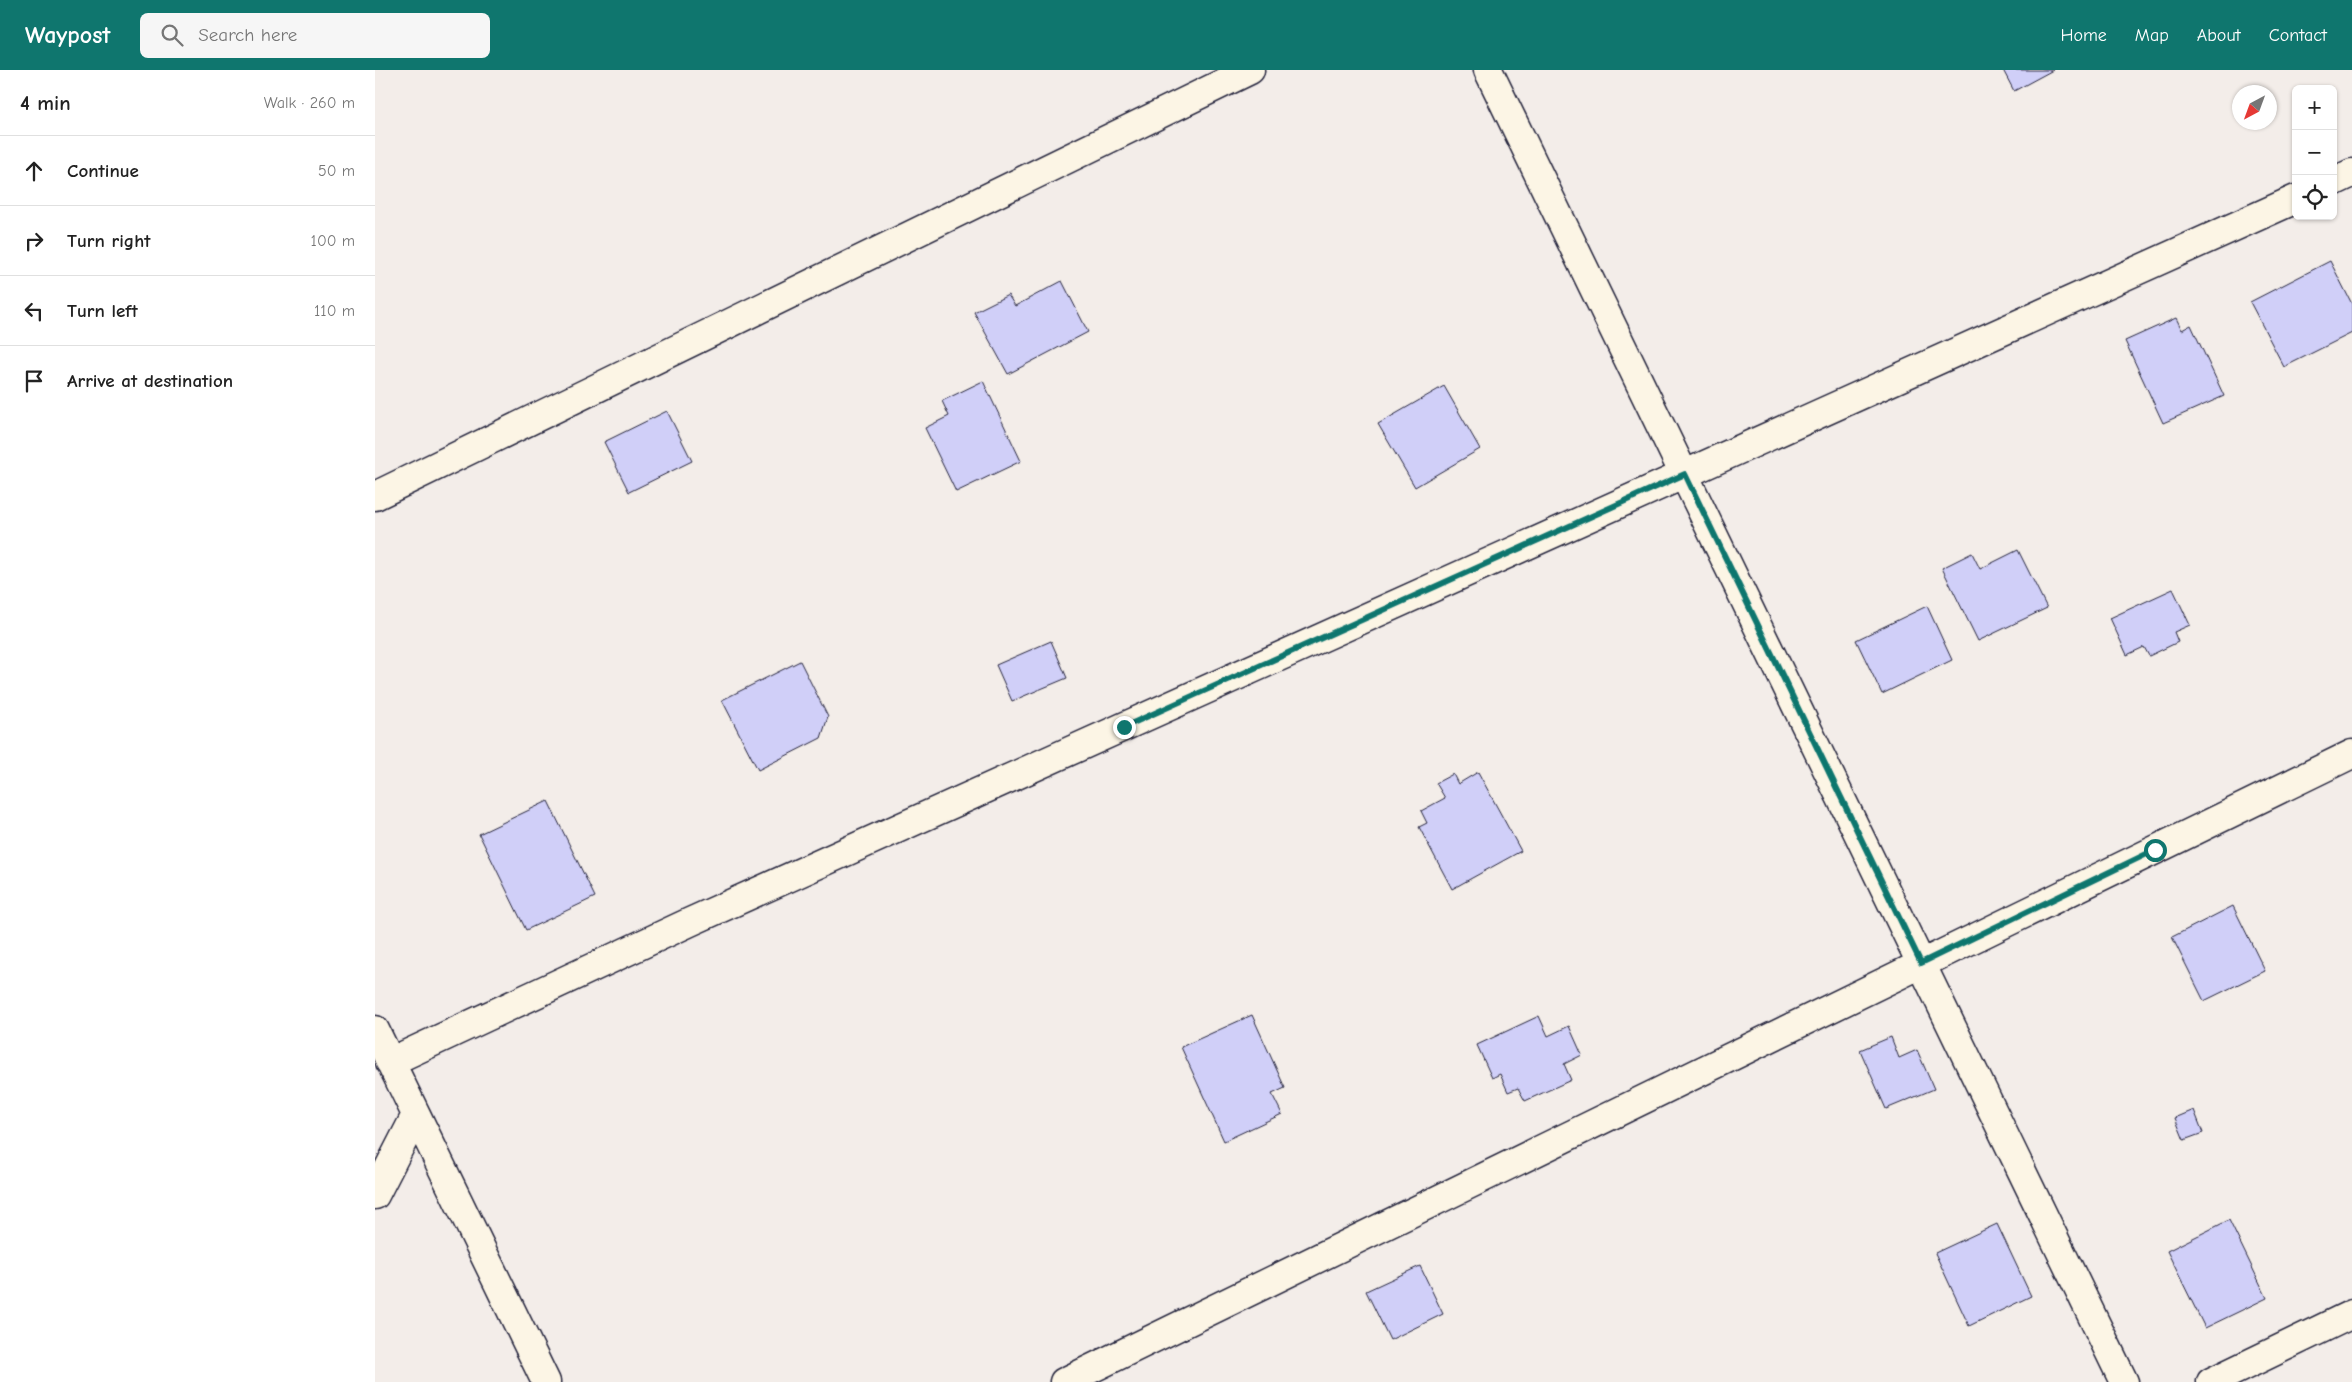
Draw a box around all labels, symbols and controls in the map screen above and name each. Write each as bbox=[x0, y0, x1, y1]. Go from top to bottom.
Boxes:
search box bbox=[140, 13, 490, 58]
text: Waypost bbox=[25, 21, 110, 49]
icon: search bbox=[158, 21, 186, 49]
text: Search here bbox=[198, 24, 297, 46]
text: Home bbox=[2060, 25, 2107, 46]
text: Map bbox=[2135, 25, 2169, 46]
text: About bbox=[2197, 25, 2241, 46]
text: Contact bbox=[2269, 25, 2327, 46]
north arrow bbox=[2232, 85, 2277, 130]
map controls bbox=[2292, 85, 2337, 220]
button: + bbox=[2292, 85, 2337, 130]
text: 4 min bbox=[20, 91, 71, 115]
text: Walk · 260 m bbox=[264, 94, 355, 112]
button: − bbox=[2292, 130, 2337, 175]
icon: ahead bbox=[20, 157, 48, 185]
text: Continue bbox=[67, 160, 139, 182]
text: 50 m bbox=[318, 162, 355, 180]
button: locate bbox=[2292, 175, 2337, 220]
icon: right bbox=[20, 227, 48, 255]
text: Turn right bbox=[67, 230, 151, 252]
text: 100 m bbox=[311, 232, 355, 250]
icon: left bbox=[20, 297, 48, 325]
text: Turn left bbox=[67, 300, 138, 322]
text: 110 m bbox=[314, 302, 355, 320]
icon: arrive bbox=[20, 367, 48, 395]
text: Arrive at destination bbox=[67, 370, 233, 392]
route end bbox=[1113, 716, 1136, 739]
route start bbox=[2144, 839, 2167, 862]

